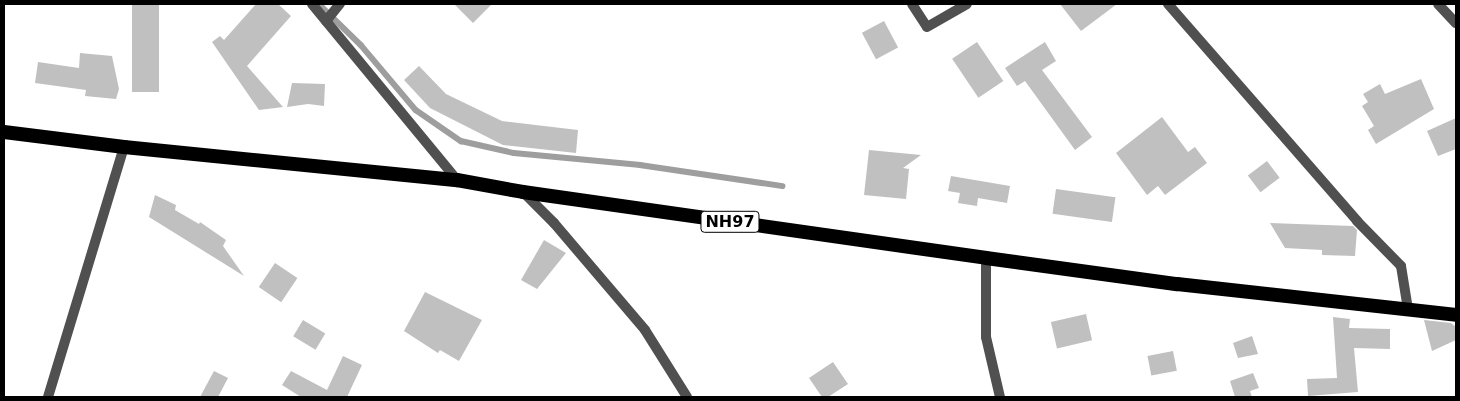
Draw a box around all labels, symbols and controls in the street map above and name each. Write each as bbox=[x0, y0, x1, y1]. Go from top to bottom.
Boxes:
road number: NH97 bbox=[700, 208, 760, 236]

